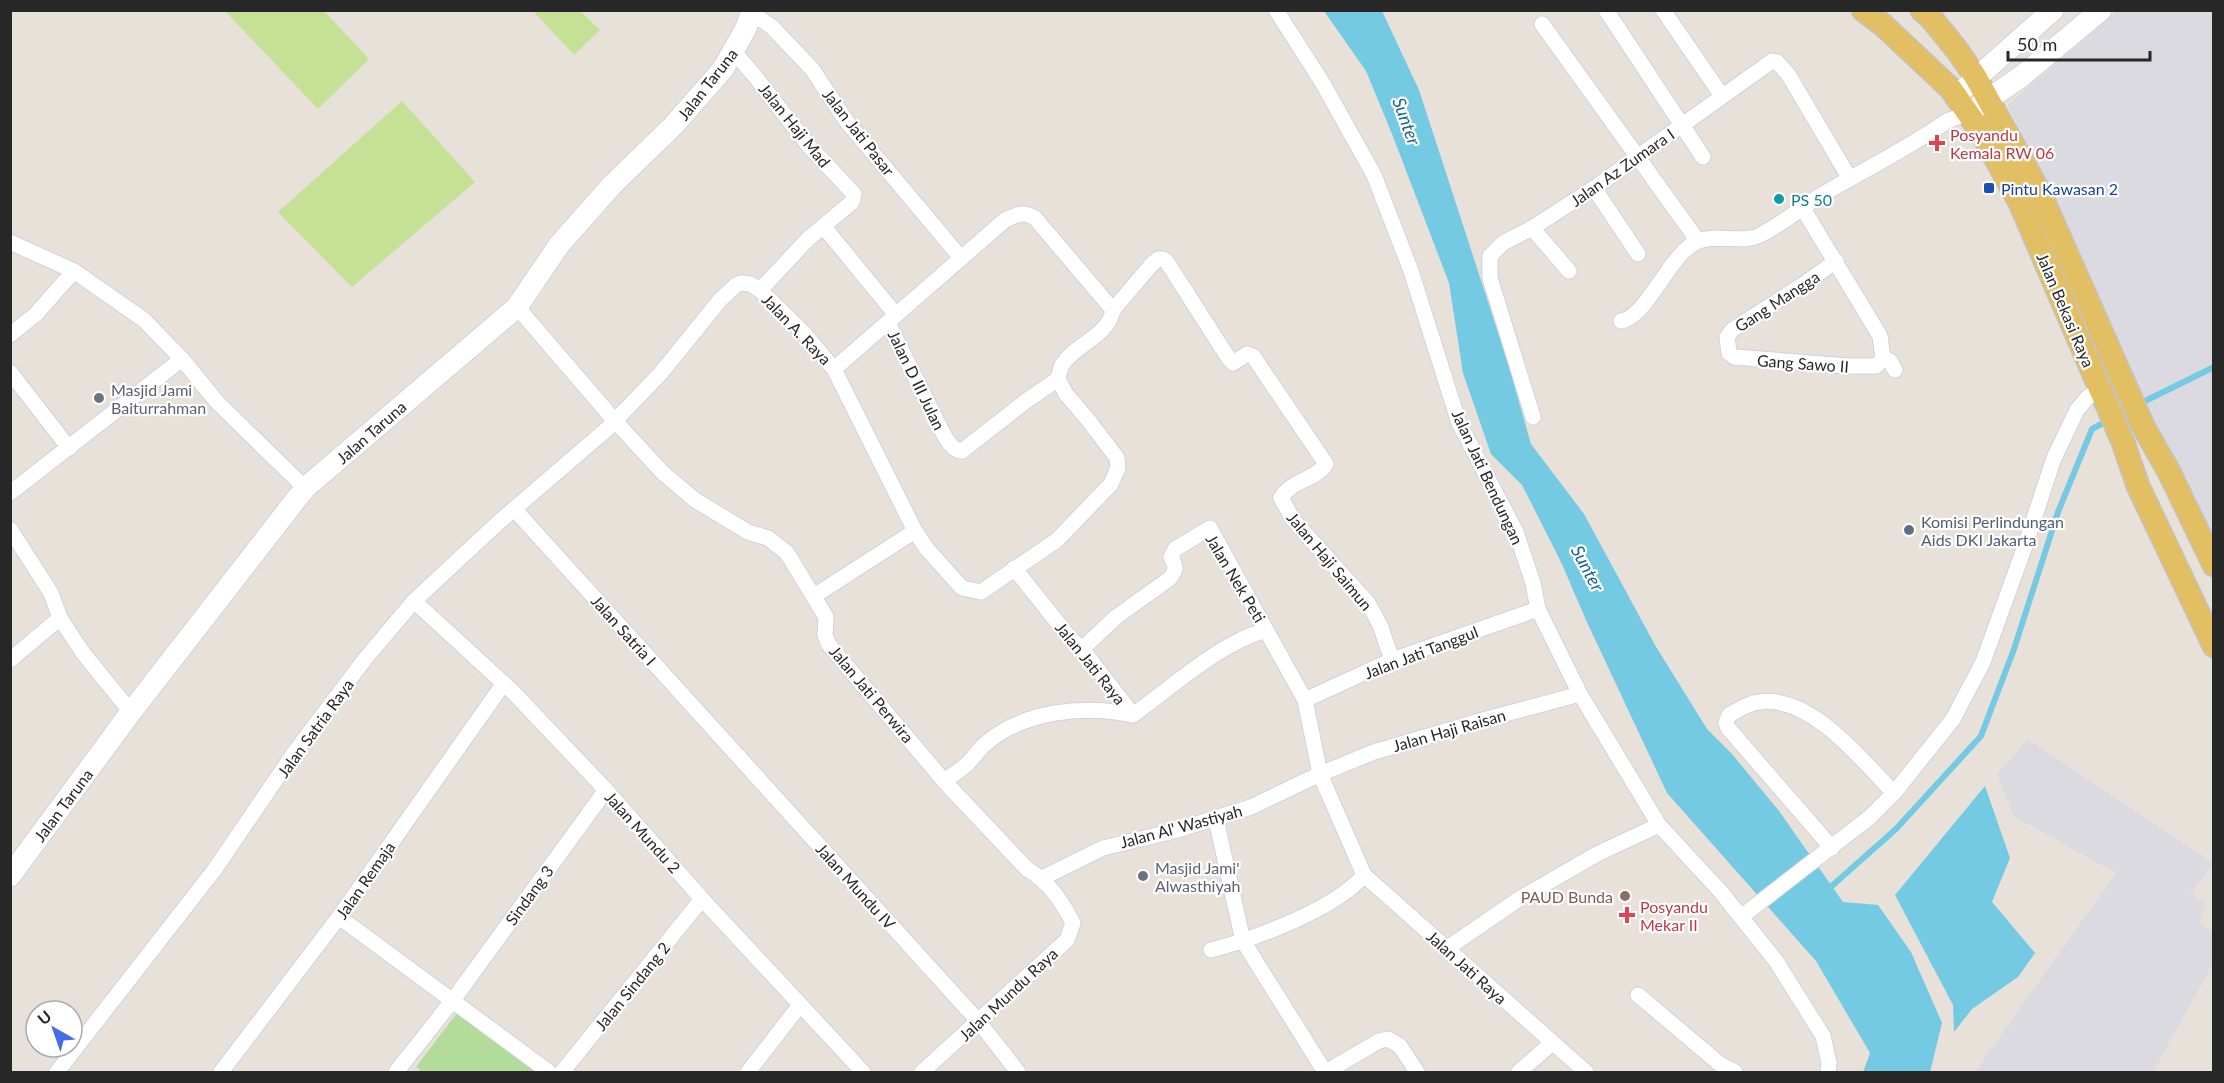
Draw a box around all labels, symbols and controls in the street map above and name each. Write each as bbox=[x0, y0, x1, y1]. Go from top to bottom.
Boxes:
scale bar bbox=[2008, 24, 2150, 62]
text: 50 m bbox=[2017, 33, 2057, 55]
street label: Jalan Taruna bbox=[673, 44, 741, 124]
street label: Jalan Haji Mad bbox=[755, 79, 835, 171]
street label: Jalan Jati Pasar bbox=[819, 85, 899, 179]
water label: Sunter bbox=[1388, 94, 1426, 149]
street label: Jalan Az Zumara I bbox=[1566, 124, 1678, 210]
place label: Posyandu Kemala RW 06 bbox=[1950, 125, 2054, 162]
marker: Posyandu Kemala RW 06 bbox=[1928, 134, 1946, 152]
place label: Pintu Kawasan 2 bbox=[2001, 179, 2118, 198]
marker: Pintu Kawasan 2 bbox=[1982, 181, 1996, 195]
place label: PS 50 bbox=[1791, 190, 1832, 209]
marker: PS 50 bbox=[1772, 192, 1786, 206]
street label: Jalan Bekasi Raya bbox=[2033, 250, 2099, 370]
street label: Gang Mangga bbox=[1731, 267, 1823, 335]
street label: Jalan A. Raya bbox=[759, 290, 835, 368]
street label: Jalan D III Julan bbox=[885, 327, 949, 433]
street label: Gang Sawo II bbox=[1756, 350, 1850, 376]
place label: Masjid Jami Baiturrahman bbox=[111, 380, 206, 417]
marker: Masjid Jami Baiturrahman bbox=[92, 391, 106, 405]
street label: Jalan Taruna bbox=[332, 397, 410, 467]
street label: Jalan Jati Bendungan bbox=[1448, 407, 1528, 547]
street label: Jalan Haji Saimun bbox=[1283, 508, 1377, 614]
place label: Komisi Perlindungan Aids DKI Jakarta bbox=[1921, 512, 2064, 549]
marker: Komisi Perlindungan Aids DKI Jakarta bbox=[1902, 523, 1916, 537]
street label: Jalan Nek Peti bbox=[1202, 531, 1270, 625]
water label: Sunter bbox=[1567, 541, 1610, 595]
street label: Jalan Satria I bbox=[588, 591, 660, 669]
street label: Jalan Jati Raya bbox=[1052, 618, 1130, 708]
street label: Jalan Jati Tanggul bbox=[1361, 622, 1481, 682]
street label: Jalan Jati Perwira bbox=[826, 642, 918, 746]
street label: Jalan Satria Raya bbox=[273, 675, 357, 781]
street label: Jalan Haji Raisan bbox=[1390, 705, 1508, 755]
street label: Jalan Taruna bbox=[30, 765, 96, 845]
street label: Jalan Mundu 2 bbox=[601, 787, 685, 877]
street label: Jalan Al' Wastiyah bbox=[1118, 801, 1244, 851]
street label: Jalan Remaja bbox=[331, 838, 399, 922]
street label: Jalan Mundu IV bbox=[812, 839, 900, 933]
place label: Masjid Jami' Alwasthiyah bbox=[1155, 858, 1240, 895]
street label: Sindang 3 bbox=[501, 862, 557, 928]
marker: Masjid Jami' Alwasthiyah bbox=[1136, 869, 1150, 883]
place label: PAUD Bunda bbox=[1521, 887, 1613, 906]
marker: PAUD Bunda bbox=[1618, 889, 1632, 903]
place label: Posyandu Mekar II bbox=[1640, 897, 1708, 934]
marker: Posyandu Mekar II bbox=[1618, 906, 1636, 924]
street label: Jalan Jati Raya bbox=[1423, 926, 1511, 1008]
street label: Jalan Sindang 2 bbox=[591, 938, 673, 1034]
street label: Jalan Mundu Raya bbox=[955, 944, 1061, 1044]
north arrow bbox=[24, 999, 84, 1059]
text: U bbox=[33, 1006, 55, 1028]

